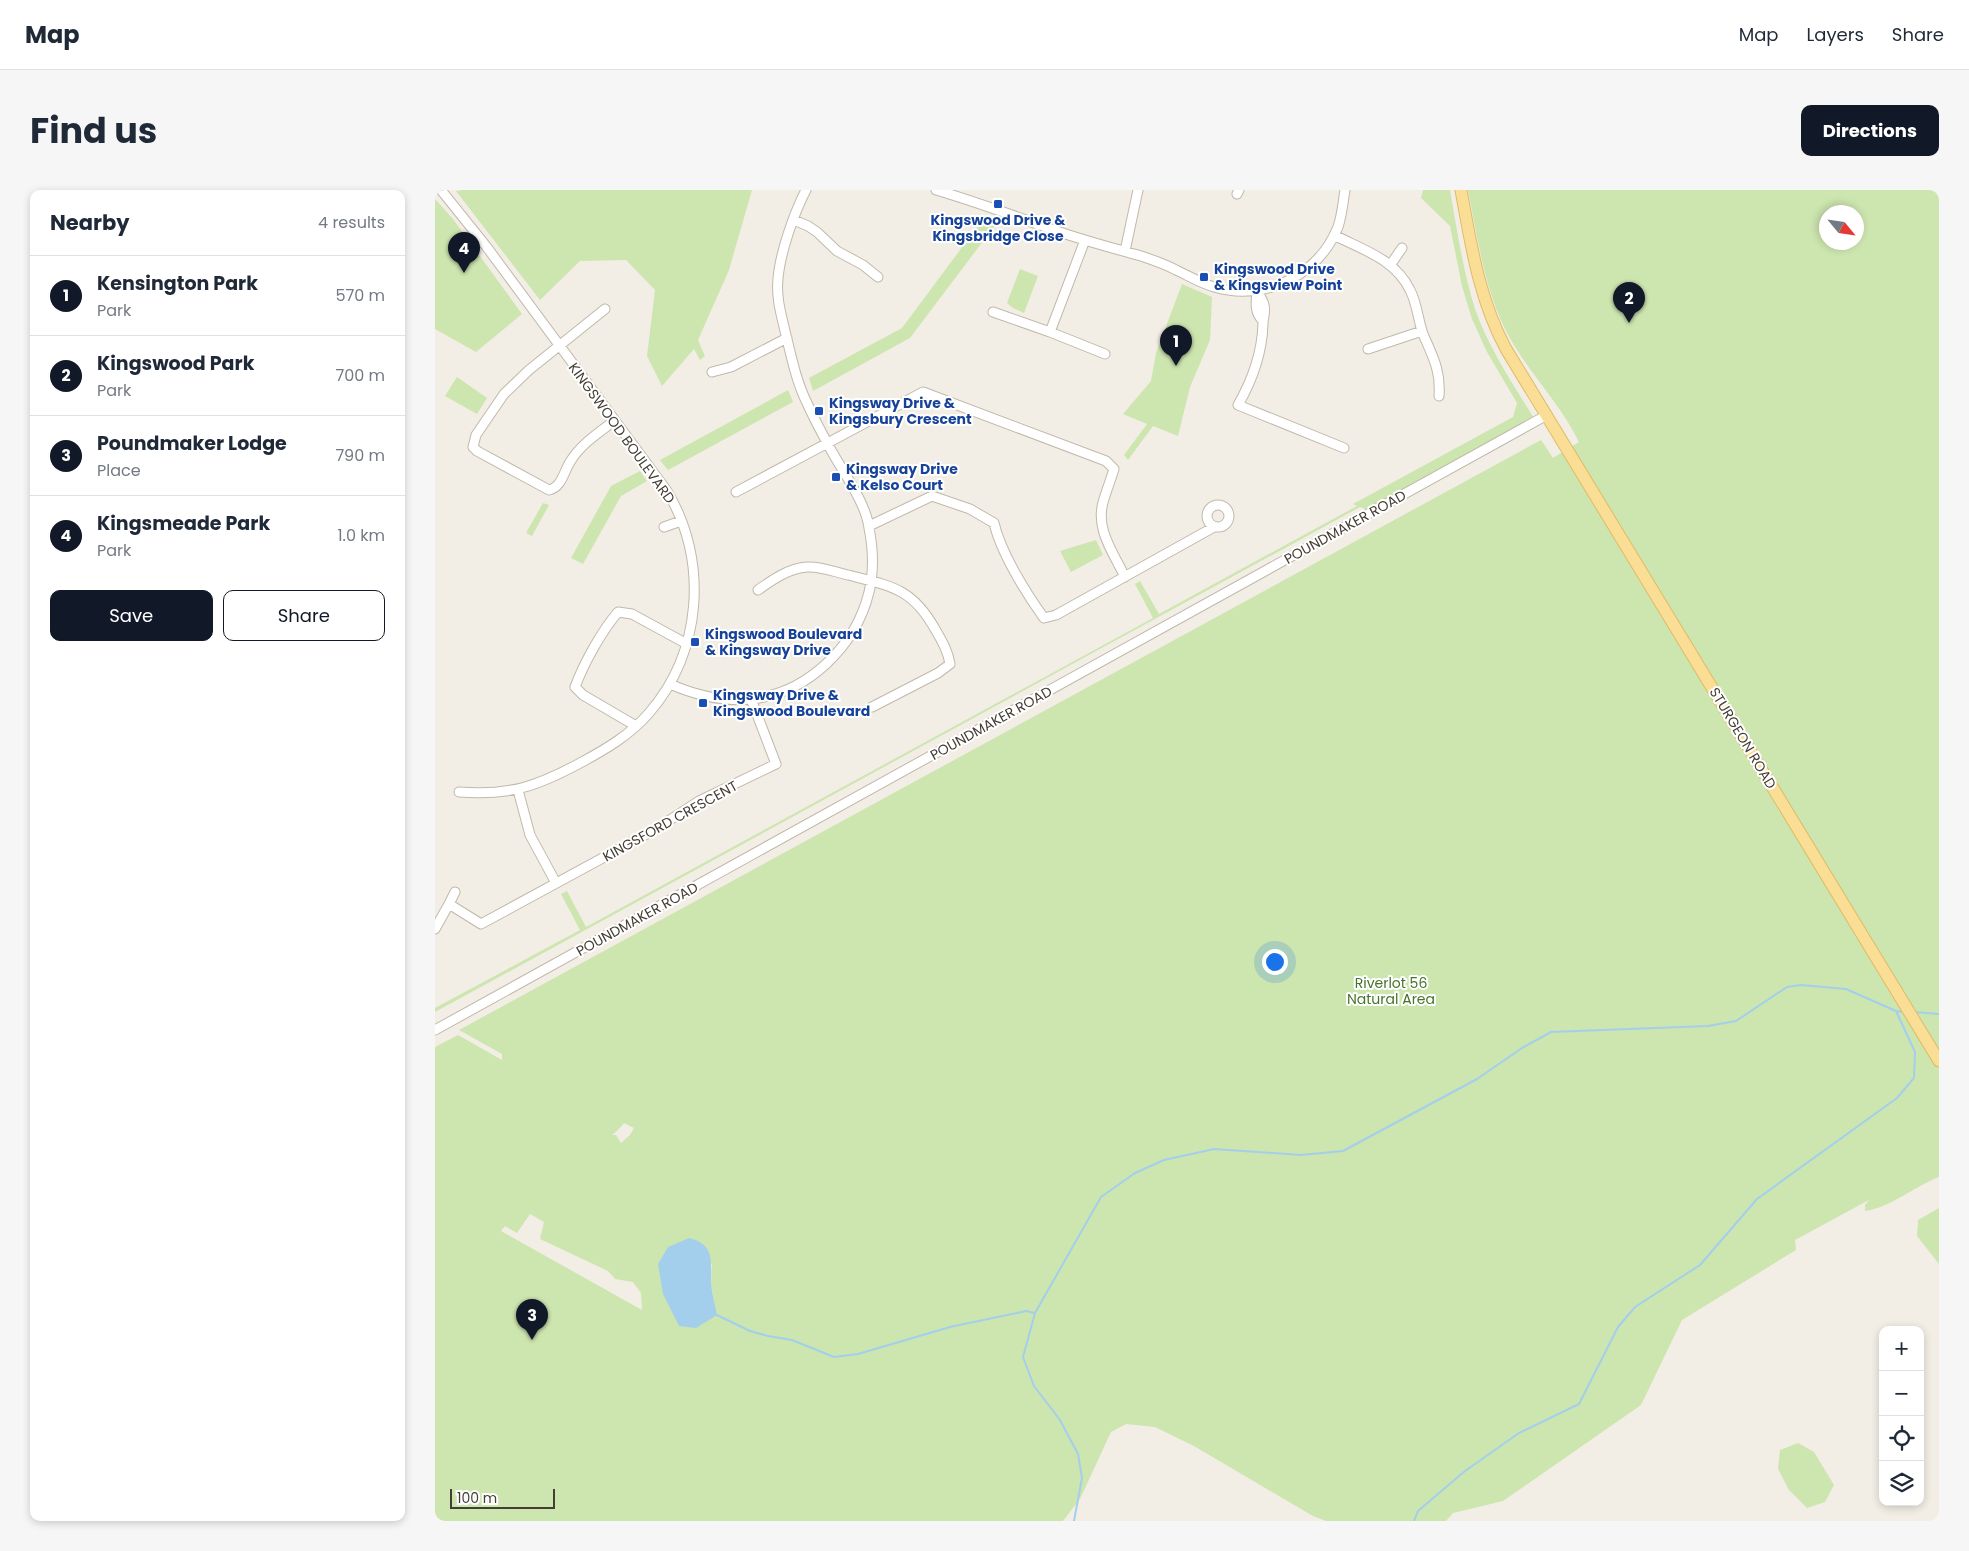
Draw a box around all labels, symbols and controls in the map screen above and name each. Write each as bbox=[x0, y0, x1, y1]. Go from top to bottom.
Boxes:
text: Map bbox=[25, 18, 80, 51]
text: Map bbox=[1739, 22, 1779, 47]
text: Layers bbox=[1807, 22, 1864, 47]
text: Share bbox=[1892, 22, 1944, 47]
button: Directions bbox=[1801, 105, 1939, 156]
text: Find us bbox=[30, 106, 157, 155]
marker: Kingswood Drive & Kingsbridge Close bbox=[992, 198, 1004, 210]
north arrow bbox=[1819, 205, 1864, 250]
text: Nearby bbox=[50, 208, 130, 237]
place label: Kingswood Drive & Kingsbridge Close bbox=[931, 210, 1066, 246]
text: 4 results bbox=[318, 211, 385, 234]
pin: 4 bbox=[448, 232, 480, 273]
place label: Kingswood Drive & Kingsview Point bbox=[1214, 259, 1343, 295]
text: Kensington Park bbox=[97, 270, 258, 297]
marker: Kingswood Drive & Kingsview Point bbox=[1198, 271, 1210, 283]
pin: 2 bbox=[1613, 282, 1645, 323]
text: 1 bbox=[63, 284, 69, 307]
text: 570 m bbox=[335, 284, 385, 307]
text: Park bbox=[97, 299, 131, 322]
pin: 1 bbox=[1160, 325, 1192, 366]
text: Kingswood Park bbox=[97, 350, 254, 377]
street label: KINGSWOOD BOULEVARD bbox=[564, 358, 680, 508]
text: 2 bbox=[61, 364, 71, 387]
text: 700 m bbox=[335, 364, 385, 387]
text: Park bbox=[97, 379, 131, 402]
place label: Kingsway Drive & Kingsbury Crescent bbox=[829, 393, 972, 429]
marker: Kingsway Drive & Kingsbury Crescent bbox=[813, 405, 825, 417]
text: Poundmaker Lodge bbox=[97, 430, 287, 457]
text: 3 bbox=[61, 444, 71, 467]
text: 790 m bbox=[335, 444, 385, 467]
text: Place bbox=[97, 459, 141, 482]
place label: Kingsway Drive & Kelso Court bbox=[846, 459, 958, 495]
marker: Kingsway Drive & Kelso Court bbox=[830, 471, 842, 483]
street label: POUNDMAKER ROAD bbox=[1280, 485, 1410, 569]
text: Kingsmeade Park bbox=[97, 510, 270, 537]
text: 4 bbox=[61, 524, 71, 547]
text: 1.0 km bbox=[337, 524, 385, 547]
text: Park bbox=[97, 539, 131, 562]
button: Save bbox=[50, 590, 213, 641]
button: Share bbox=[223, 590, 385, 641]
place label: Kingswood Boulevard & Kingsway Drive bbox=[705, 624, 862, 660]
marker: Kingswood Boulevard & Kingsway Drive bbox=[689, 636, 701, 648]
street label: POUNDMAKER ROAD bbox=[926, 681, 1056, 765]
street label: STURGEON ROAD bbox=[1705, 683, 1781, 793]
place label: Kingsway Drive & Kingswood Boulevard bbox=[713, 685, 870, 721]
marker: Kingsway Drive & Kingswood Boulevard bbox=[697, 697, 709, 709]
street label: KINGSFORD CRESCENT bbox=[599, 775, 741, 866]
street label: POUNDMAKER ROAD bbox=[572, 877, 702, 961]
your location bbox=[1262, 949, 1288, 975]
park label: Riverlot 56 Natural Area bbox=[1347, 973, 1435, 1009]
pin: 3 bbox=[516, 1299, 548, 1340]
map controls bbox=[1879, 1326, 1924, 1506]
button: + bbox=[1879, 1326, 1924, 1371]
button: − bbox=[1879, 1371, 1924, 1416]
button: locate bbox=[1879, 1416, 1924, 1461]
button: layers bbox=[1879, 1461, 1924, 1506]
scale bar bbox=[450, 1486, 555, 1509]
text: 100 m bbox=[457, 1488, 497, 1508]

